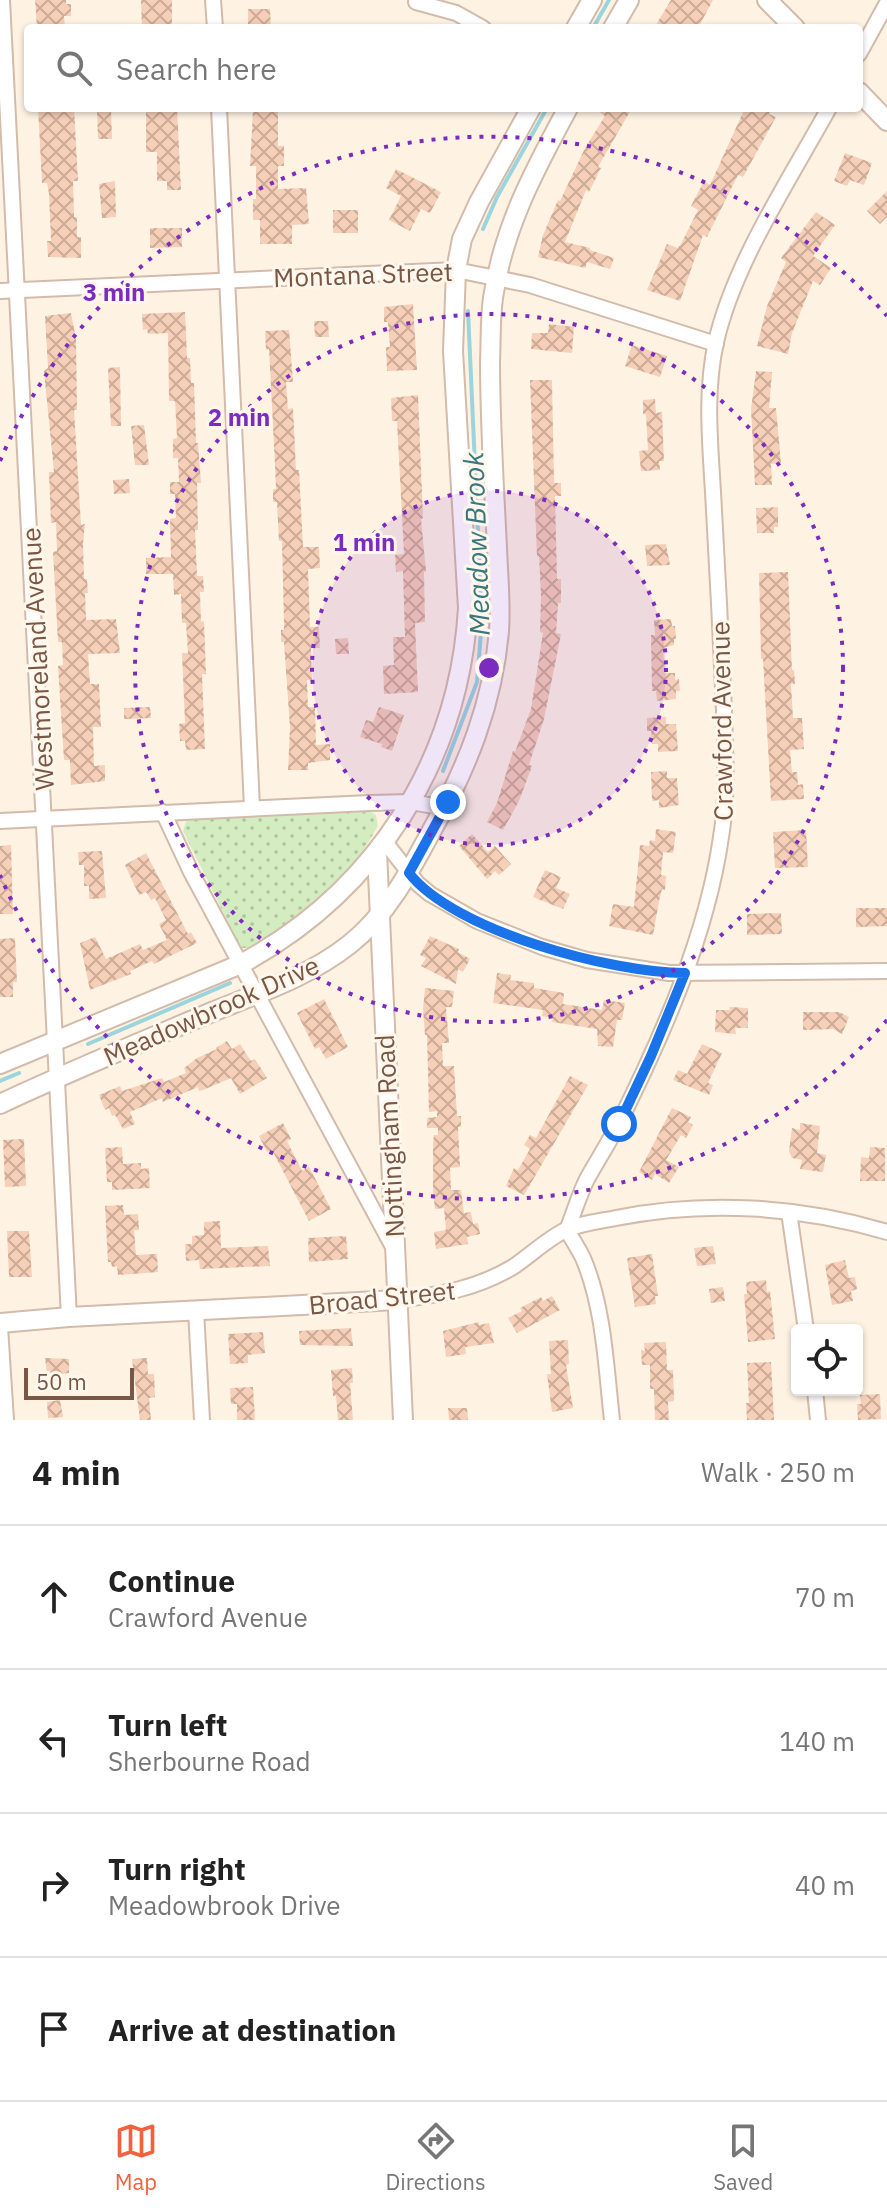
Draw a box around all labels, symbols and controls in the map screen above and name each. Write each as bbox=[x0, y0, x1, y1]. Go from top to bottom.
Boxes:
search box bbox=[24, 24, 863, 112]
icon: search bbox=[52, 46, 96, 90]
text: Search here bbox=[116, 49, 277, 88]
street label: Montana Street bbox=[273, 254, 453, 294]
text: 3 min bbox=[83, 276, 145, 308]
text: 2 min bbox=[208, 401, 270, 433]
water label: Meadow Brook bbox=[454, 451, 498, 637]
text: 1 min bbox=[333, 526, 395, 558]
street label: Westmoreland Avenue bbox=[13, 527, 61, 791]
street label: Crawford Avenue bbox=[702, 621, 740, 821]
centre of rings bbox=[475, 654, 503, 682]
route end bbox=[430, 784, 466, 820]
street label: Meadowbrook Drive bbox=[98, 947, 324, 1073]
street label: Nottingham Road bbox=[367, 1034, 411, 1238]
route start bbox=[601, 1106, 637, 1142]
street label: Broad Street bbox=[307, 1272, 457, 1322]
map controls bbox=[791, 1324, 863, 1396]
button: locate bbox=[791, 1324, 863, 1396]
scale bar bbox=[24, 1364, 134, 1400]
text: 50 m bbox=[36, 1367, 87, 1396]
text: 4 min bbox=[32, 1450, 121, 1494]
text: Walk · 250 m bbox=[701, 1455, 855, 1489]
text: Continue bbox=[108, 1561, 235, 1600]
icon: ahead bbox=[32, 1575, 76, 1619]
text: 70 m bbox=[795, 1580, 855, 1614]
text: Crawford Avenue bbox=[108, 1600, 308, 1634]
text: Turn left bbox=[108, 1705, 227, 1744]
icon: left bbox=[32, 1719, 76, 1763]
text: 140 m bbox=[779, 1724, 855, 1758]
text: Sherbourne Road bbox=[108, 1744, 311, 1778]
text: Turn right bbox=[108, 1849, 246, 1888]
icon: right bbox=[32, 1863, 76, 1907]
text: 40 m bbox=[795, 1868, 855, 1902]
text: Meadowbrook Drive bbox=[108, 1888, 341, 1922]
icon: arrive bbox=[32, 2007, 76, 2051]
text: Arrive at destination bbox=[108, 2010, 396, 2049]
tab: Map bbox=[114, 2119, 158, 2196]
tab: Directions bbox=[386, 2119, 486, 2196]
tab: Saved bbox=[713, 2119, 773, 2196]

